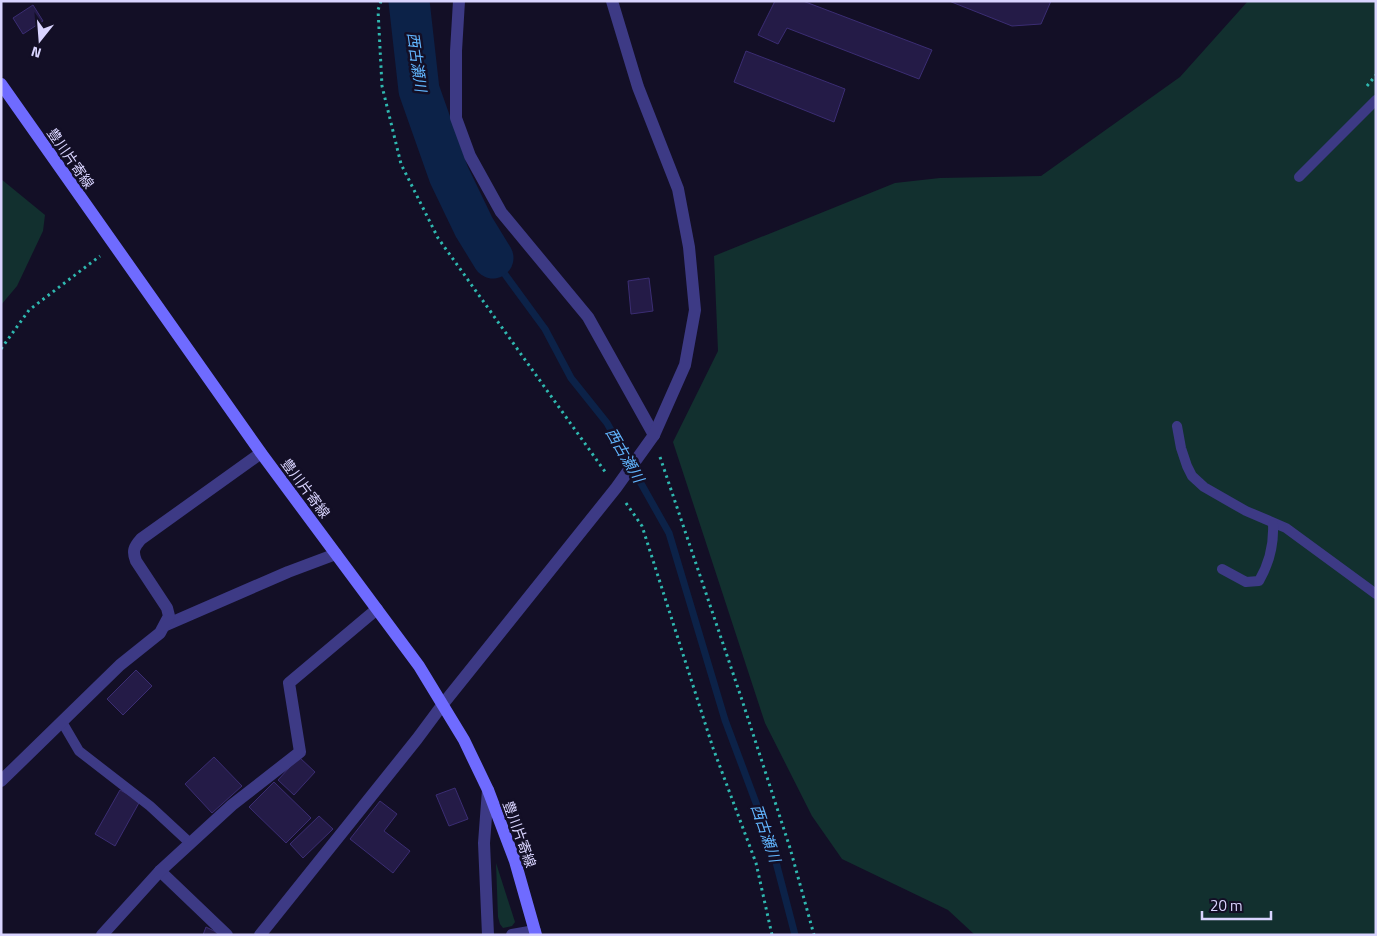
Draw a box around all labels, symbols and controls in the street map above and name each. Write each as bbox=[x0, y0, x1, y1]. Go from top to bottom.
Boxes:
north arrow bbox=[15, 15, 65, 65]
water label: 西古瀬川 bbox=[401, 31, 433, 95]
text: N bbox=[28, 41, 44, 64]
street label: 豊川片寄線 bbox=[42, 123, 100, 193]
water label: 西古瀬川 bbox=[600, 423, 651, 488]
street label: 豊川片寄線 bbox=[277, 454, 335, 522]
street label: 豊川片寄線 bbox=[498, 798, 542, 870]
water label: 西古瀬川 bbox=[745, 801, 787, 867]
scale bar bbox=[1202, 888, 1271, 920]
text: 20 m bbox=[1210, 894, 1243, 917]

